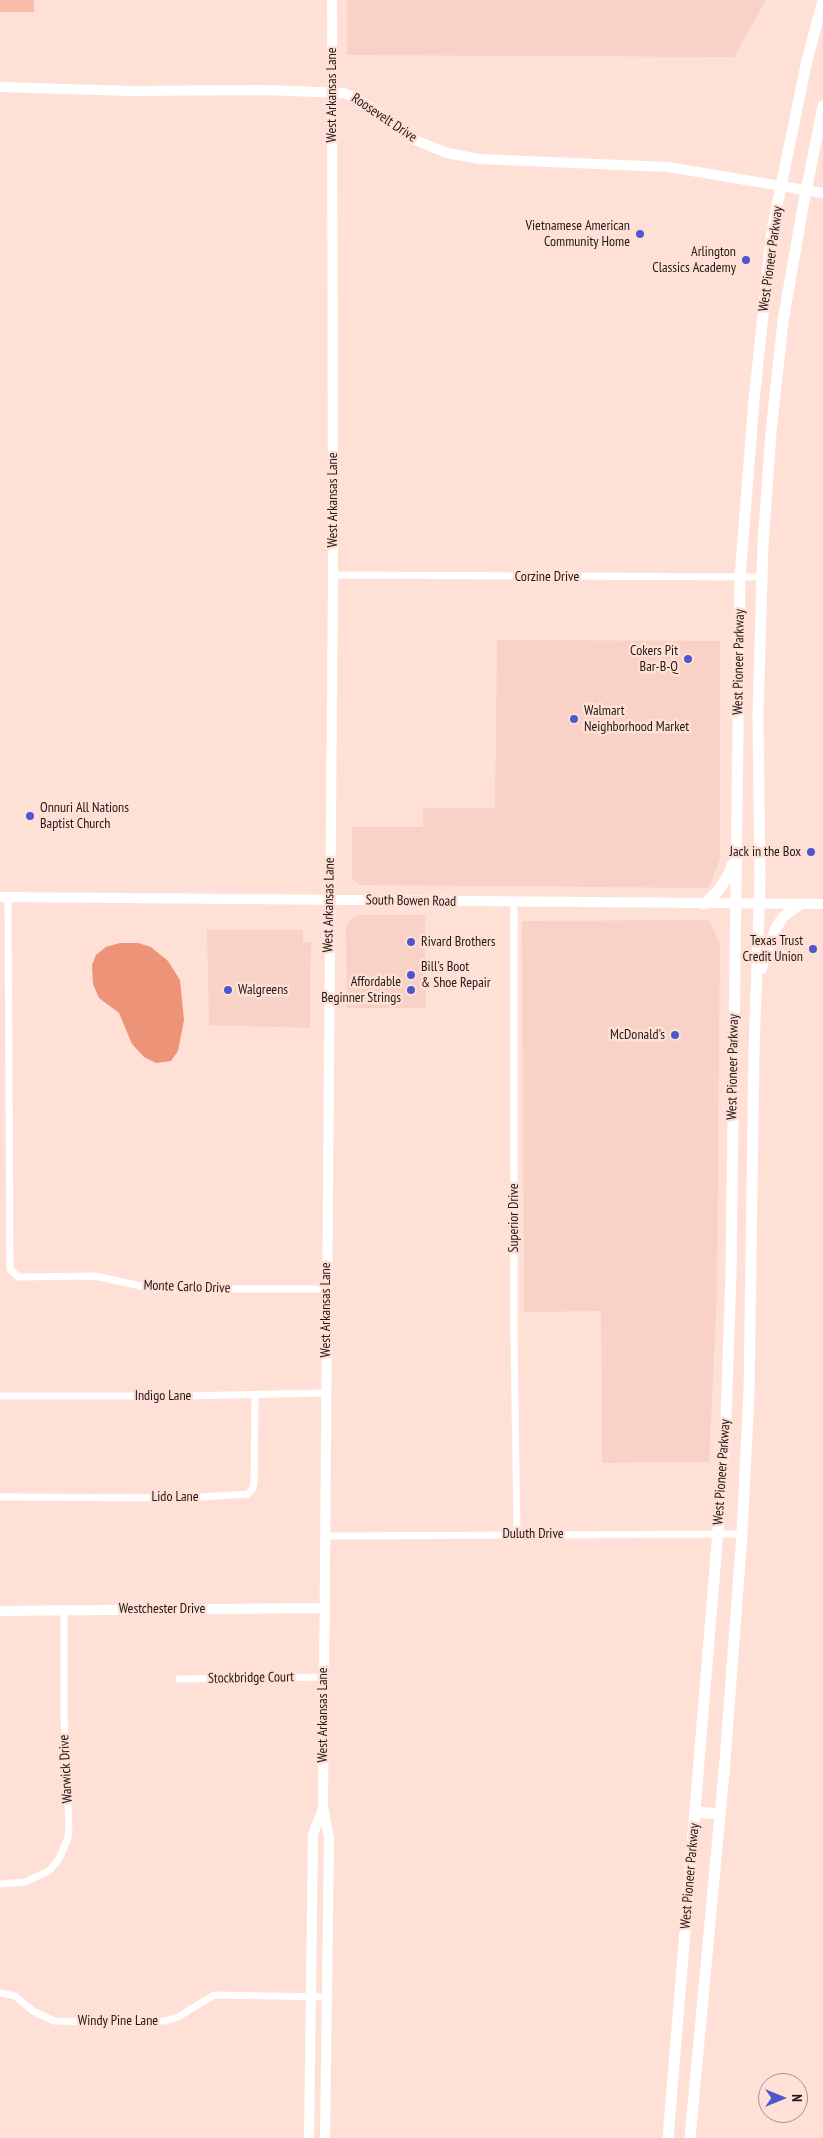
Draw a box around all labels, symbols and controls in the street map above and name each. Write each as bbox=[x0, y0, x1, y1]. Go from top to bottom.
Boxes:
street label: West Arkansas Lane bbox=[324, 47, 340, 143]
street label: Roosevelt Drive bbox=[348, 90, 420, 146]
street label: West Pioneer Parkway bbox=[755, 205, 787, 313]
place label: Vietnamese American Community Home bbox=[526, 218, 630, 250]
marker: Vietnamese American Community Home bbox=[634, 228, 646, 240]
place label: Arlington Classics Academy bbox=[652, 244, 736, 276]
marker: Arlington Classics Academy bbox=[740, 254, 752, 266]
street label: West Arkansas Lane bbox=[325, 452, 341, 548]
street label: Corzine Drive bbox=[515, 569, 579, 585]
street label: West Pioneer Parkway bbox=[730, 609, 748, 715]
place label: Cokers Pit Bar-B-Q bbox=[630, 643, 678, 676]
marker: Cokers Pit Bar-B-Q bbox=[682, 653, 694, 665]
place label: Walmart Neighborhood Market bbox=[584, 703, 689, 736]
marker: Walmart Neighborhood Market bbox=[568, 713, 580, 725]
place label: Onnuri All Nations Baptist Church bbox=[40, 800, 129, 832]
marker: Onnuri All Nations Baptist Church bbox=[24, 810, 36, 822]
place label: Jack in the Box bbox=[730, 844, 801, 860]
marker: Jack in the Box bbox=[805, 846, 817, 858]
street label: West Arkansas Lane bbox=[320, 857, 338, 953]
street label: South Bowen Road bbox=[366, 892, 456, 910]
place label: Texas Trust Credit Union bbox=[743, 933, 803, 966]
place label: Rivard Brothers bbox=[421, 934, 495, 950]
marker: Rivard Brothers bbox=[405, 936, 417, 948]
marker: Texas Trust Credit Union bbox=[807, 943, 819, 955]
place label: Bill's Boot & Shoe Repair bbox=[421, 959, 491, 992]
marker: Bill's Boot & Shoe Repair bbox=[405, 969, 417, 981]
place label: Affordable Beginner Strings bbox=[321, 974, 401, 1006]
place label: Walgreens bbox=[238, 982, 288, 998]
marker: Walgreens bbox=[222, 984, 234, 996]
marker: Affordable Beginner Strings bbox=[405, 984, 417, 996]
street label: West Pioneer Parkway bbox=[724, 1014, 742, 1120]
place label: McDonald's bbox=[610, 1027, 665, 1043]
marker: McDonald's bbox=[669, 1029, 681, 1041]
street label: Superior Drive bbox=[506, 1183, 522, 1253]
street label: West Arkansas Lane bbox=[318, 1262, 334, 1358]
street label: Monte Carlo Drive bbox=[143, 1277, 231, 1297]
street label: Indigo Lane bbox=[135, 1388, 191, 1404]
street label: West Pioneer Parkway bbox=[710, 1419, 734, 1525]
street label: Lido Lane bbox=[151, 1489, 199, 1505]
street label: Duluth Drive bbox=[502, 1526, 564, 1542]
street label: Westchester Drive bbox=[119, 1601, 205, 1617]
street label: West Arkansas Lane bbox=[315, 1667, 331, 1763]
street label: Stockbridge Court bbox=[208, 1669, 294, 1687]
street label: Warwick Drive bbox=[56, 1734, 76, 1804]
street label: West Pioneer Parkway bbox=[677, 1822, 703, 1930]
street label: Windy Pine Lane bbox=[78, 2013, 158, 2029]
north arrow bbox=[758, 2073, 808, 2123]
text: N bbox=[788, 2094, 806, 2102]

